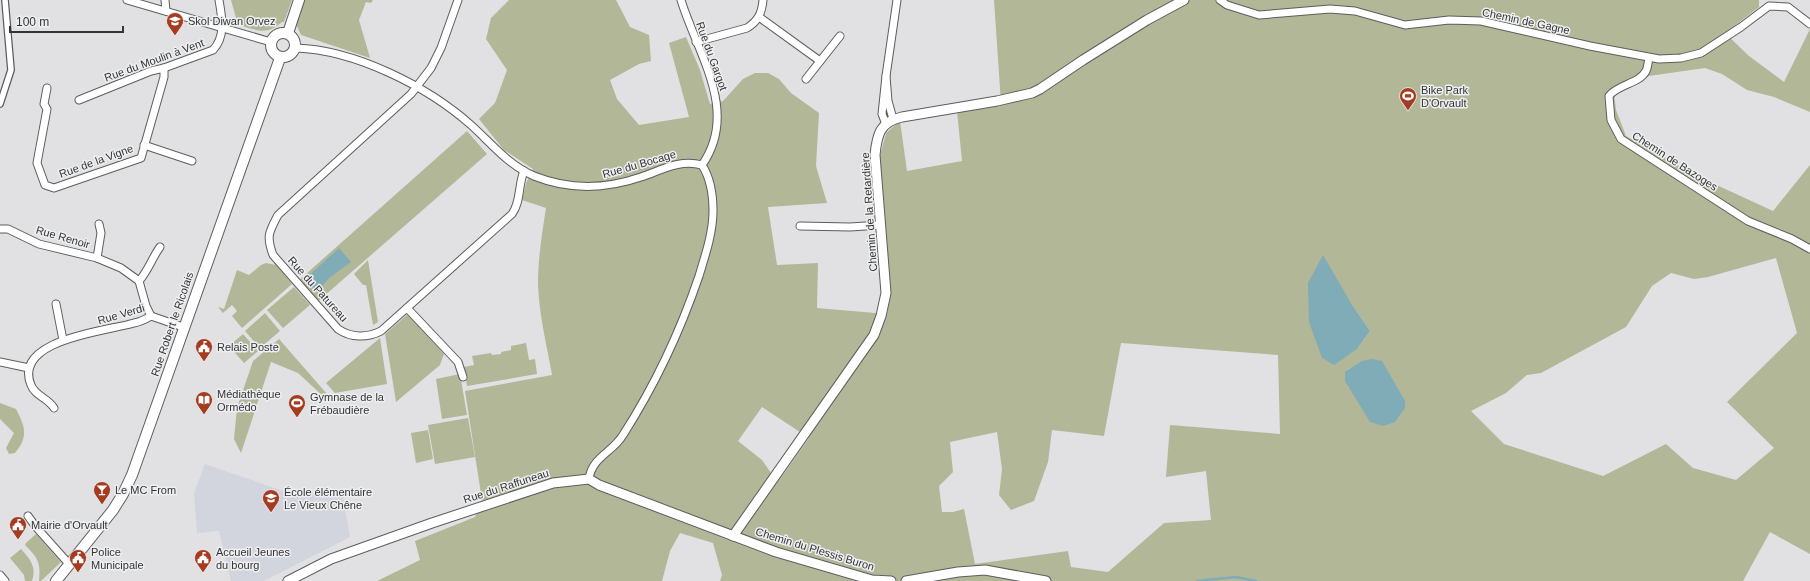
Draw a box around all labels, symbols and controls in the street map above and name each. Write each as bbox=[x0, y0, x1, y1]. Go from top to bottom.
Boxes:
street label: Chemin de Gagne bbox=[1481, 6, 1571, 36]
scale bar bbox=[10, 8, 123, 34]
school or university icon: Skol Diwan Orvez bbox=[165, 11, 185, 36]
text: 100 m bbox=[16, 15, 49, 29]
place label: Skol Diwan Orvez bbox=[188, 15, 275, 27]
street label: Rue du Gargot bbox=[694, 20, 730, 92]
street label: Rue du Moulin à Vent bbox=[103, 36, 205, 84]
place label: Bike Park D'Orvault bbox=[1421, 84, 1469, 109]
sports icon: Bike Park D'Orvault bbox=[1398, 86, 1418, 111]
street label: Chemin de Bazoges bbox=[1630, 129, 1720, 193]
street label: Rue de la Vigne bbox=[57, 142, 135, 180]
street label: Rue du Bocage bbox=[601, 148, 677, 180]
street label: Chemin de la Retardière bbox=[859, 152, 879, 272]
street label: Rue Renoir bbox=[35, 224, 92, 251]
street label: Rue du Patureau bbox=[286, 254, 350, 324]
street label: Rue Robert le Ricolais bbox=[149, 270, 196, 378]
street label: Rue Verdi bbox=[96, 302, 146, 326]
public building icon: Relais Poste bbox=[194, 337, 214, 362]
place label: Relais Poste bbox=[217, 341, 279, 353]
place label: Médiathèque Ormédo bbox=[217, 388, 281, 413]
library icon: Médiathèque Ormédo bbox=[194, 390, 214, 415]
place label: Gymnase de la Frébaudière bbox=[310, 391, 385, 416]
sports icon: Gymnase de la Frébaudière bbox=[287, 393, 307, 418]
street label: Rue du Raffuneau bbox=[462, 467, 550, 505]
bar icon: Le MC From bbox=[92, 480, 112, 505]
place label: Le MC From bbox=[115, 484, 176, 496]
place label: École élémentaire Le Vieux Chêne bbox=[284, 486, 372, 511]
school or university icon: École élémentaire Le Vieux Chêne bbox=[261, 488, 281, 513]
public building icon: Mairie d'Orvault bbox=[8, 515, 28, 540]
place label: Mairie d'Orvault bbox=[31, 519, 108, 531]
street label: Chemin du Plessis Buron bbox=[754, 525, 876, 573]
place label: Police Municipale bbox=[91, 546, 144, 571]
place label: Accueil Jeunes du bourg bbox=[216, 546, 290, 571]
public building icon: Police Municipale bbox=[68, 548, 88, 573]
public building icon: Accueil Jeunes du bourg bbox=[193, 548, 213, 573]

